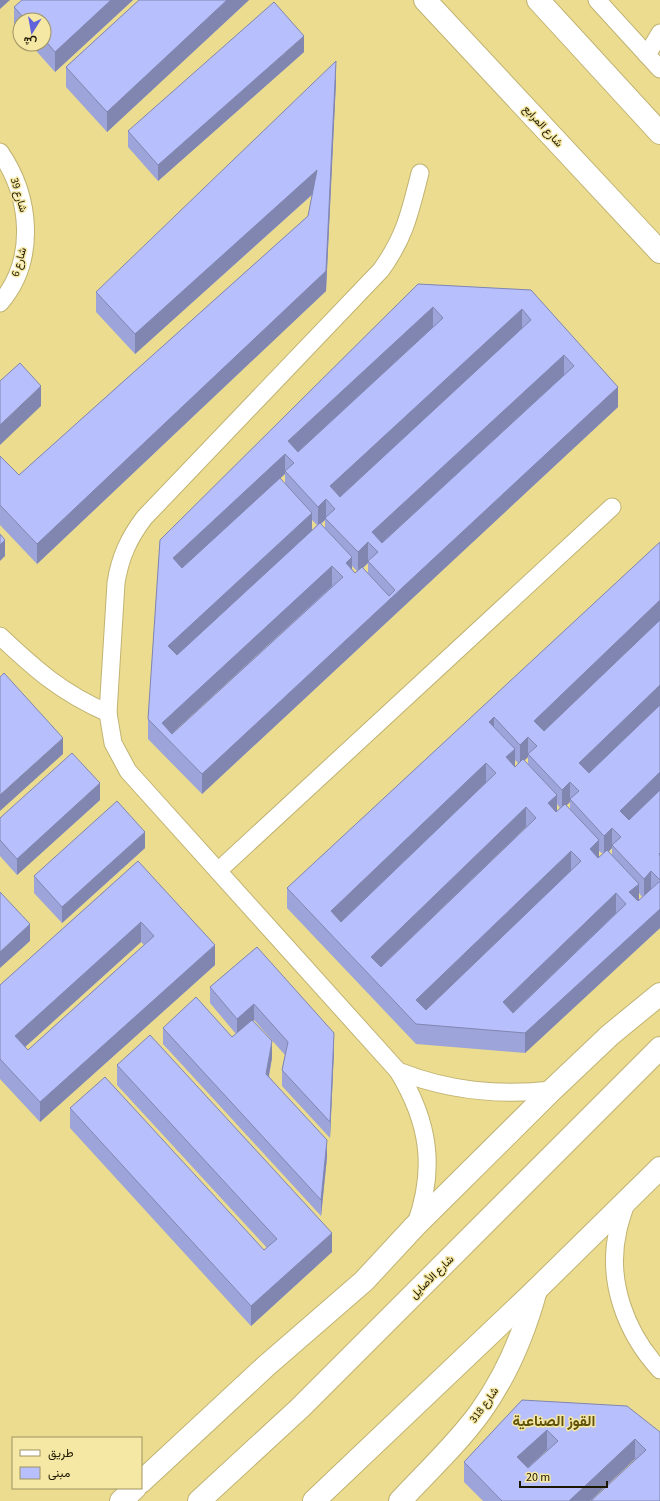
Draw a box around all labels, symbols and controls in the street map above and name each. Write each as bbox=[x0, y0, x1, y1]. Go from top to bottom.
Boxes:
north arrow bbox=[12, 12, 52, 52]
text: ش bbox=[22, 33, 38, 50]
street label: شارع المرابع bbox=[520, 102, 567, 150]
street label: شارع 39 bbox=[7, 176, 31, 214]
street label: شارع 6 bbox=[8, 245, 30, 278]
street label: شارع الأصايل bbox=[407, 1252, 457, 1302]
street label: شارع 318 bbox=[466, 1384, 502, 1426]
district label: القوز الصناعية bbox=[513, 1411, 595, 1432]
legend bbox=[12, 1437, 142, 1489]
text: طريق bbox=[48, 1445, 74, 1462]
scale bar bbox=[520, 1463, 607, 1489]
text: مبنى bbox=[48, 1465, 70, 1482]
text: 20 m bbox=[526, 1469, 550, 1486]

